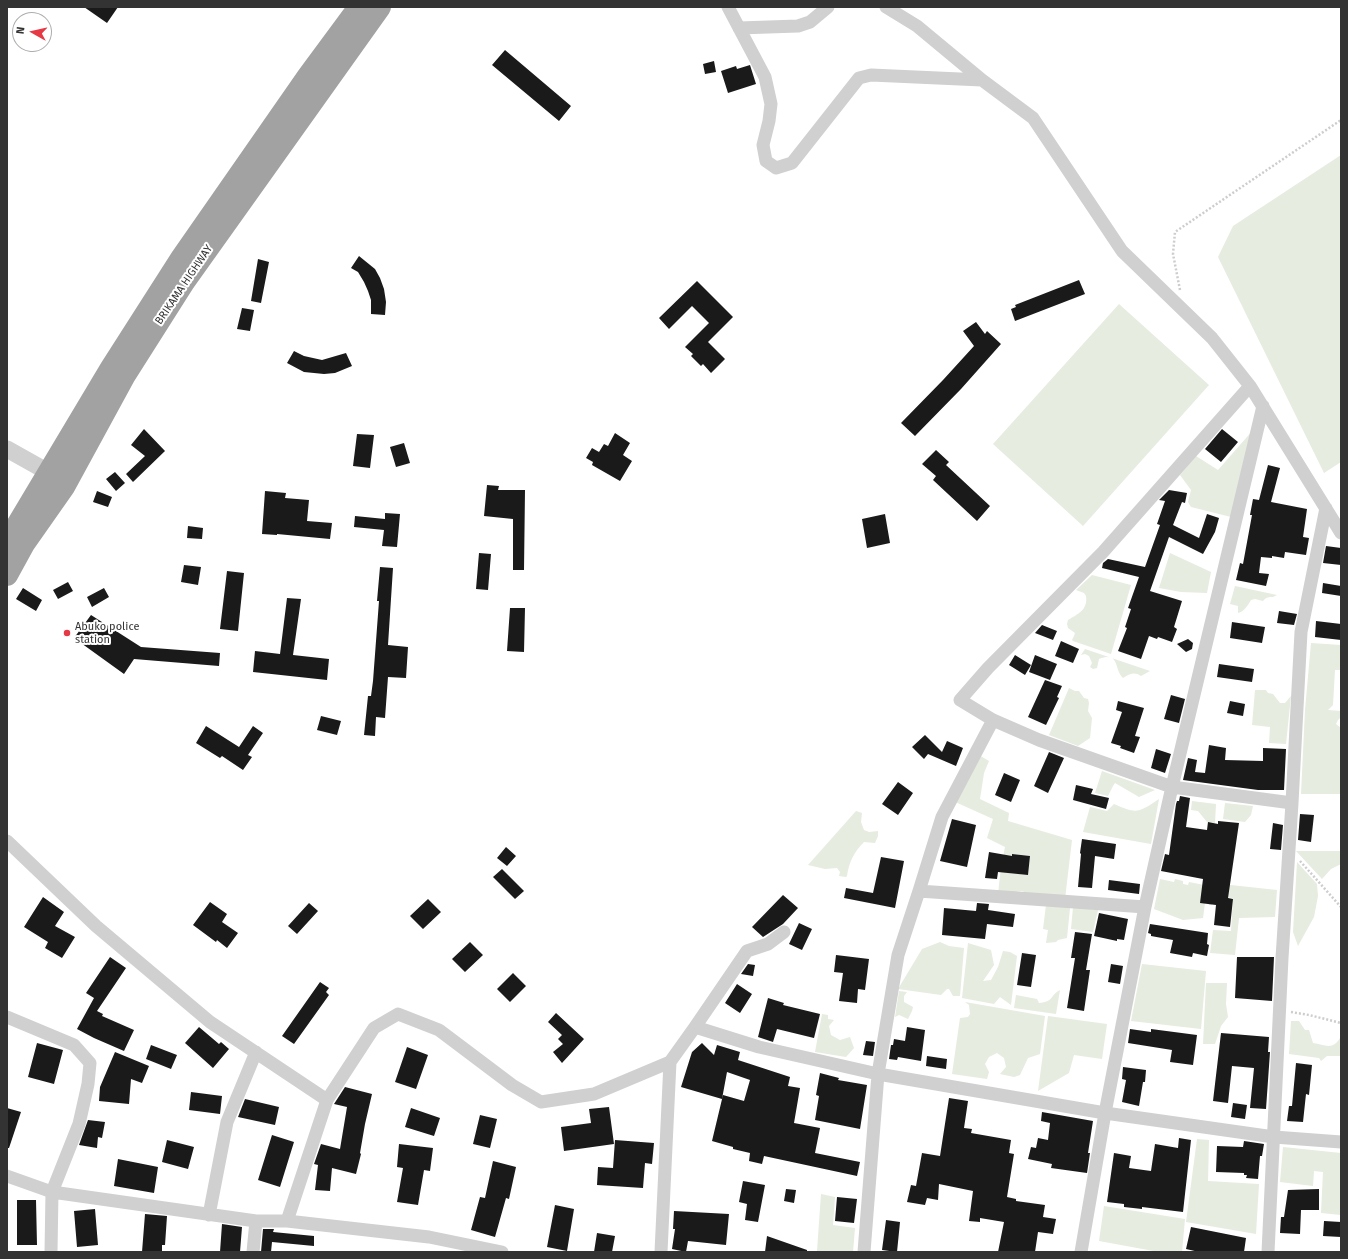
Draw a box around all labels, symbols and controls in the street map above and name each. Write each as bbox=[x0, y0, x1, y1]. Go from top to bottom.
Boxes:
north arrow bbox=[12, 12, 52, 52]
text: N bbox=[14, 26, 28, 35]
street label: BRIKAMA HIGHWAY bbox=[152, 243, 216, 327]
place label: Abuko police station bbox=[75, 620, 139, 646]
marker: Abuko police station bbox=[62, 628, 72, 638]

